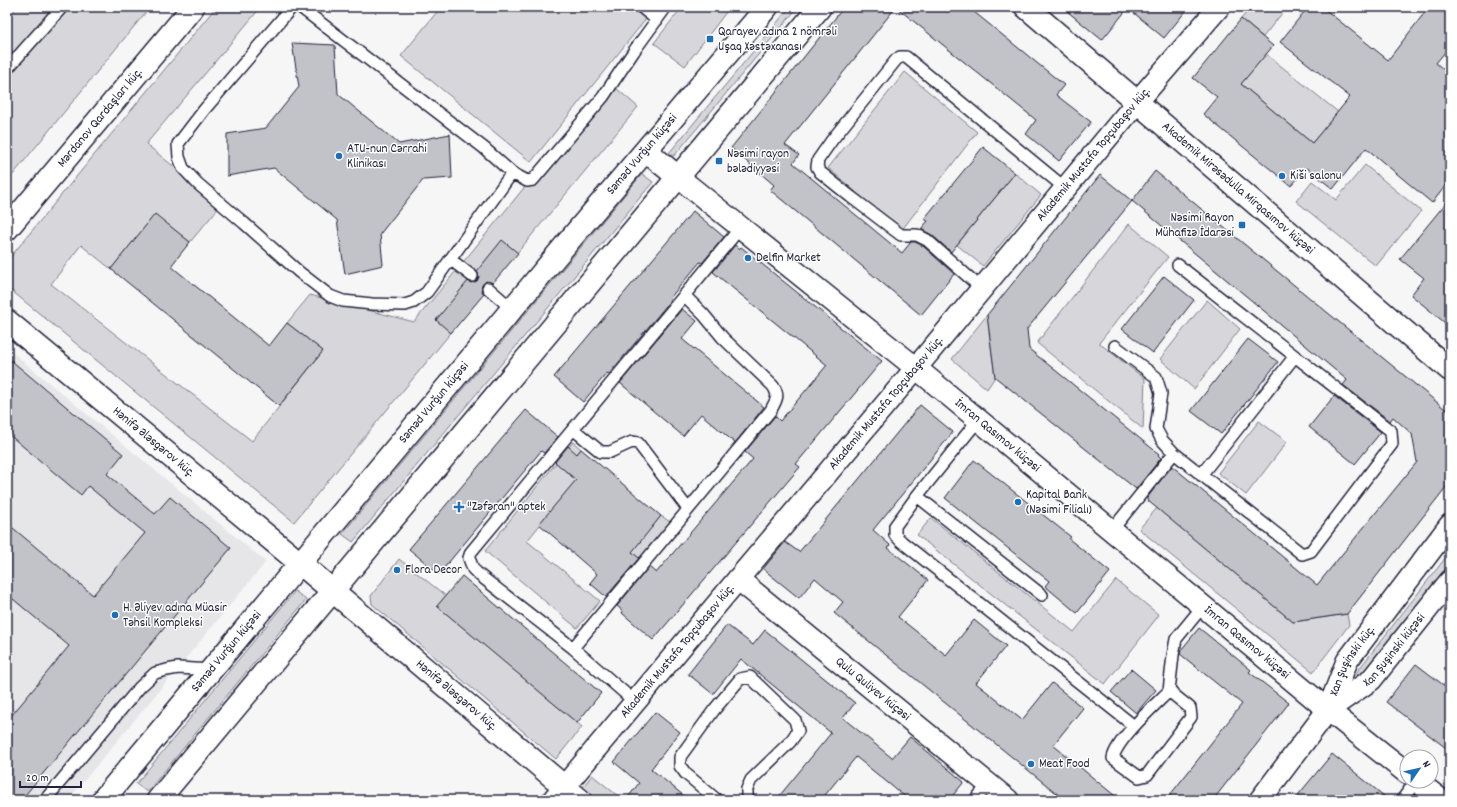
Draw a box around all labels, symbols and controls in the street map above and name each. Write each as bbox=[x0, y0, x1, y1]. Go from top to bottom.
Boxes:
place label: Qarayev adına 2 nömrəli Uşaq Xəstəxanası bbox=[718, 23, 837, 57]
marker: Qarayev adına 2 nömrəli Uşaq Xəstəxanası bbox=[705, 34, 715, 44]
street label: Mərdanov Qardaşları küç. bbox=[53, 64, 147, 172]
street label: Akademik Mustafa Topçubaşov küç. bbox=[1032, 83, 1155, 226]
street label: Səməd Vurğun küçəsi bbox=[602, 109, 682, 199]
street label: Akademik Mirəsədulla Mirqasımov küçəsi bbox=[1157, 118, 1319, 260]
place label: ATU-nun Cərrahi Klinikası bbox=[347, 140, 427, 174]
place label: Nəsimi rayon bələdiyyəsi bbox=[727, 145, 789, 179]
marker: ATU-nun Cərrahi Klinikası bbox=[334, 151, 344, 161]
marker: Nəsimi rayon bələdiyyəsi bbox=[714, 156, 724, 166]
place label: Kiši salonu bbox=[1290, 167, 1341, 186]
marker: Kiši salonu bbox=[1277, 171, 1287, 181]
place label: Nəsimi Rayon Mühafizə İdarəsi bbox=[1155, 209, 1235, 243]
marker: Nəsimi Rayon Mühafizə İdarəsi bbox=[1237, 220, 1247, 230]
place label: Delfin Market bbox=[756, 249, 821, 268]
marker: Delfin Market bbox=[743, 253, 753, 263]
street label: Akademik Mustafa Topçubaşov küç. bbox=[824, 332, 948, 474]
street label: Səməd Vurğun küçəsi bbox=[394, 357, 474, 448]
street label: İmran Qasımov küçəsi bbox=[950, 394, 1045, 477]
street label: Hənifə Ələsgərov küç. bbox=[108, 402, 199, 482]
place label: Kapital Bank (Nəsimi Filialı) bbox=[1026, 486, 1092, 520]
marker: Kapital Bank (Nəsimi Filialı) bbox=[1013, 497, 1023, 507]
place label: "Zəfəran" aptek bbox=[467, 498, 545, 517]
marker: "Zəfəran" aptek bbox=[454, 502, 464, 512]
place label: Flora Decor bbox=[405, 561, 462, 580]
marker: Flora Decor bbox=[392, 565, 402, 575]
street label: Akademik Mustafa Topçubaşov küç. bbox=[616, 580, 739, 723]
place label: H. Əliyev adına Müasir Təhsil Kompleksi bbox=[123, 599, 227, 633]
street label: İmran Qasımov küçəsi bbox=[1200, 601, 1294, 684]
street label: Səməd Vurğun küçəsi bbox=[187, 606, 267, 697]
street label: Xan Şuşinski küçəsi bbox=[1359, 609, 1430, 692]
marker: H. Əliyev adına Müasir Təhsil Kompleksi bbox=[110, 610, 120, 620]
street label: Xan Şuşinski küç. bbox=[1325, 622, 1380, 699]
street label: Qulu Quliyev küçəsi bbox=[831, 653, 915, 726]
street label: Hənifə Ələsgərov küç. bbox=[411, 655, 502, 736]
north arrow bbox=[1399, 749, 1439, 789]
place label: Meat Food bbox=[1039, 755, 1090, 774]
text: N bbox=[1417, 758, 1434, 772]
marker: Meat Food bbox=[1026, 759, 1036, 769]
scale bar bbox=[20, 763, 81, 789]
text: 20 m bbox=[26, 770, 49, 787]

